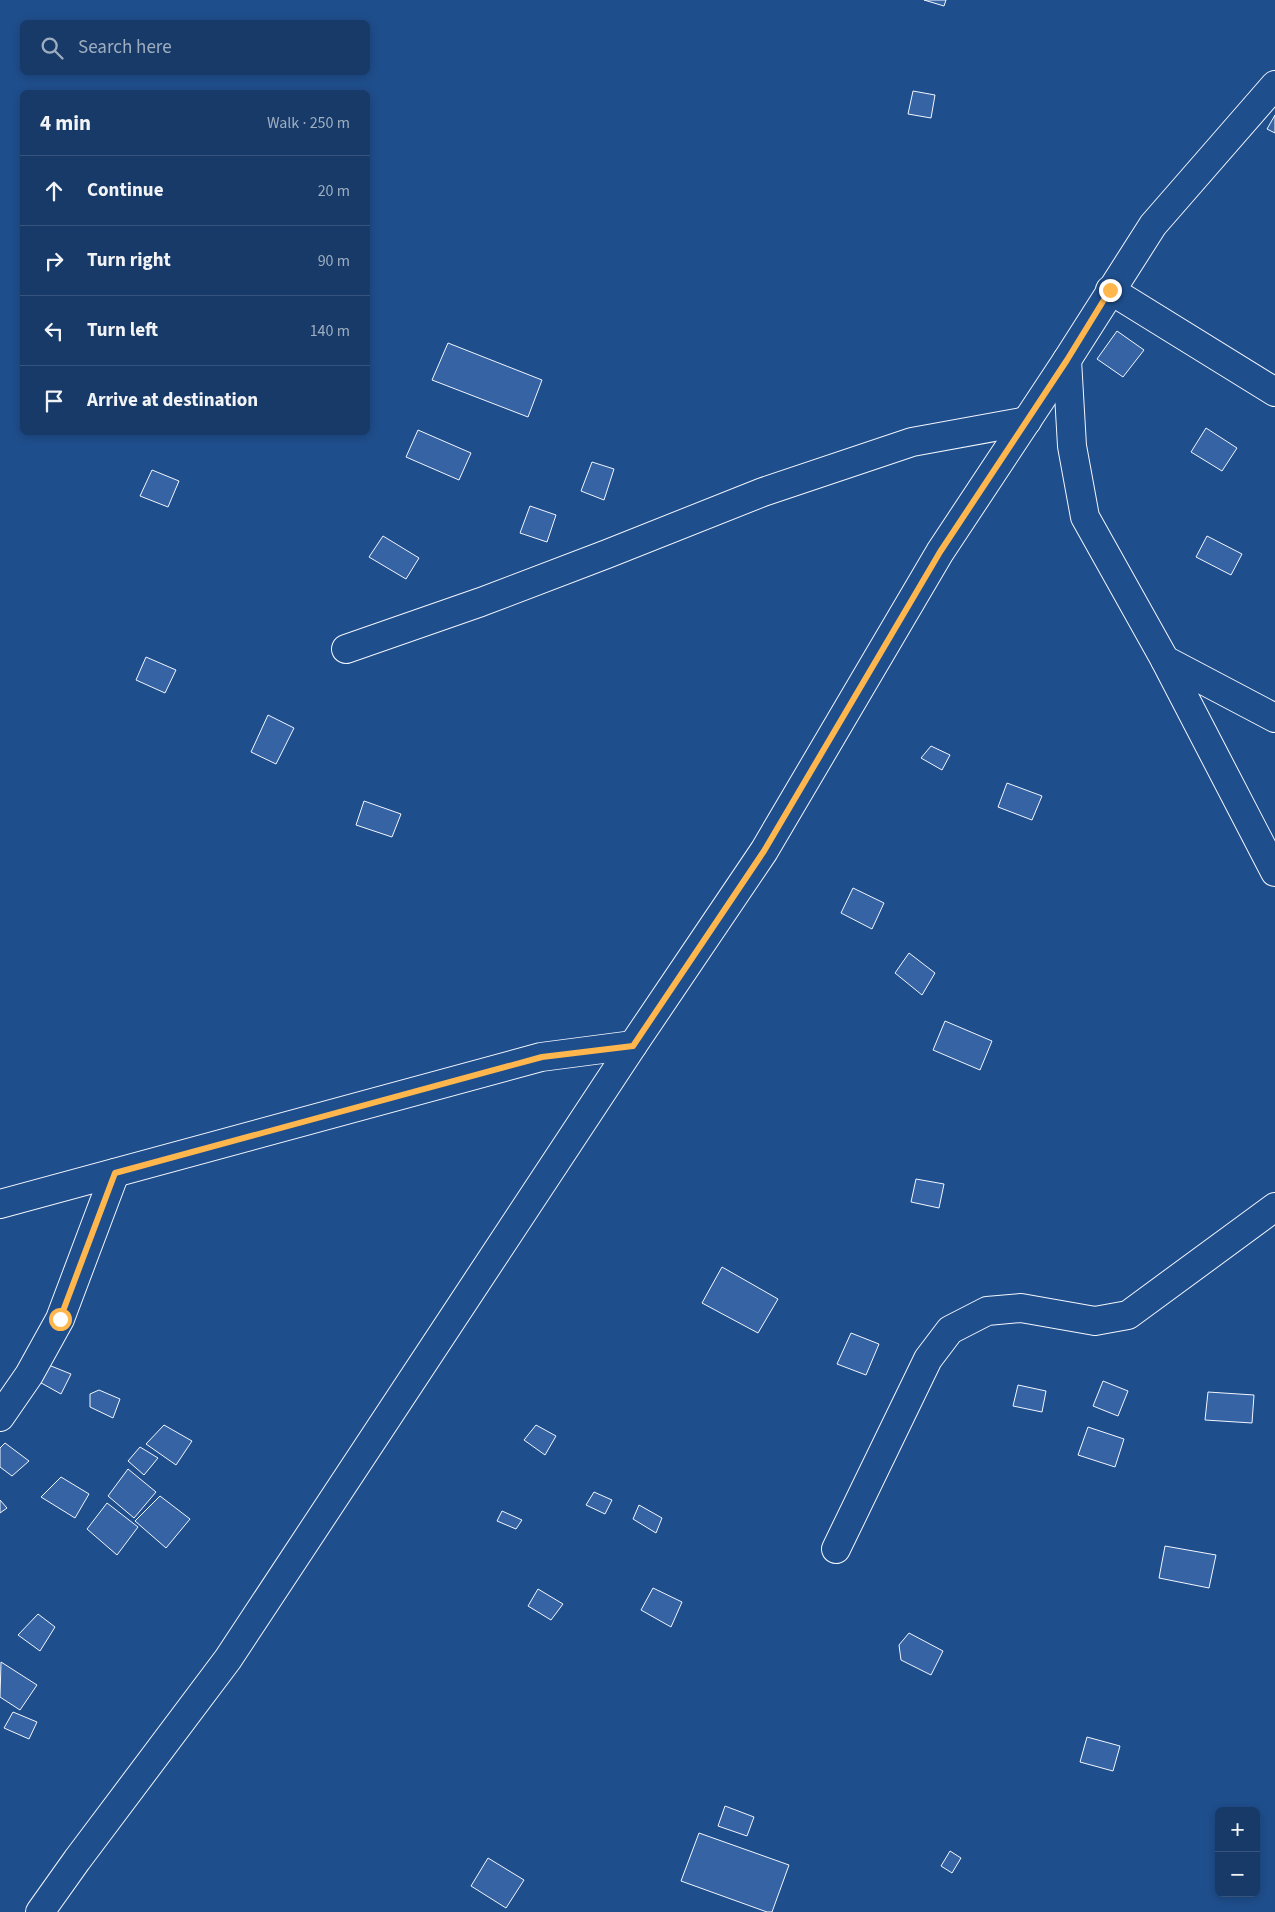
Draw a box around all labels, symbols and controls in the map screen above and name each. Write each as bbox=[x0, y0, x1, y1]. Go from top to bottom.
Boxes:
search box bbox=[20, 20, 370, 75]
icon: search bbox=[38, 34, 66, 62]
text: Search here bbox=[78, 34, 172, 61]
text: 4 min bbox=[40, 108, 91, 138]
text: Walk · 250 m bbox=[267, 112, 350, 134]
icon: ahead bbox=[40, 177, 68, 205]
text: Continue bbox=[87, 177, 164, 204]
text: 20 m bbox=[318, 180, 350, 202]
icon: right bbox=[40, 247, 68, 275]
text: Turn right bbox=[87, 247, 171, 274]
text: 90 m bbox=[318, 250, 350, 272]
route end bbox=[1099, 279, 1122, 302]
icon: left bbox=[40, 317, 68, 345]
text: Turn left bbox=[87, 317, 158, 344]
text: 140 m bbox=[310, 320, 350, 342]
icon: arrive bbox=[40, 387, 68, 415]
text: Arrive at destination bbox=[87, 387, 258, 414]
route start bbox=[49, 1308, 72, 1331]
map controls bbox=[1215, 1807, 1260, 1897]
button: + bbox=[1215, 1807, 1260, 1852]
button: − bbox=[1215, 1852, 1260, 1897]

